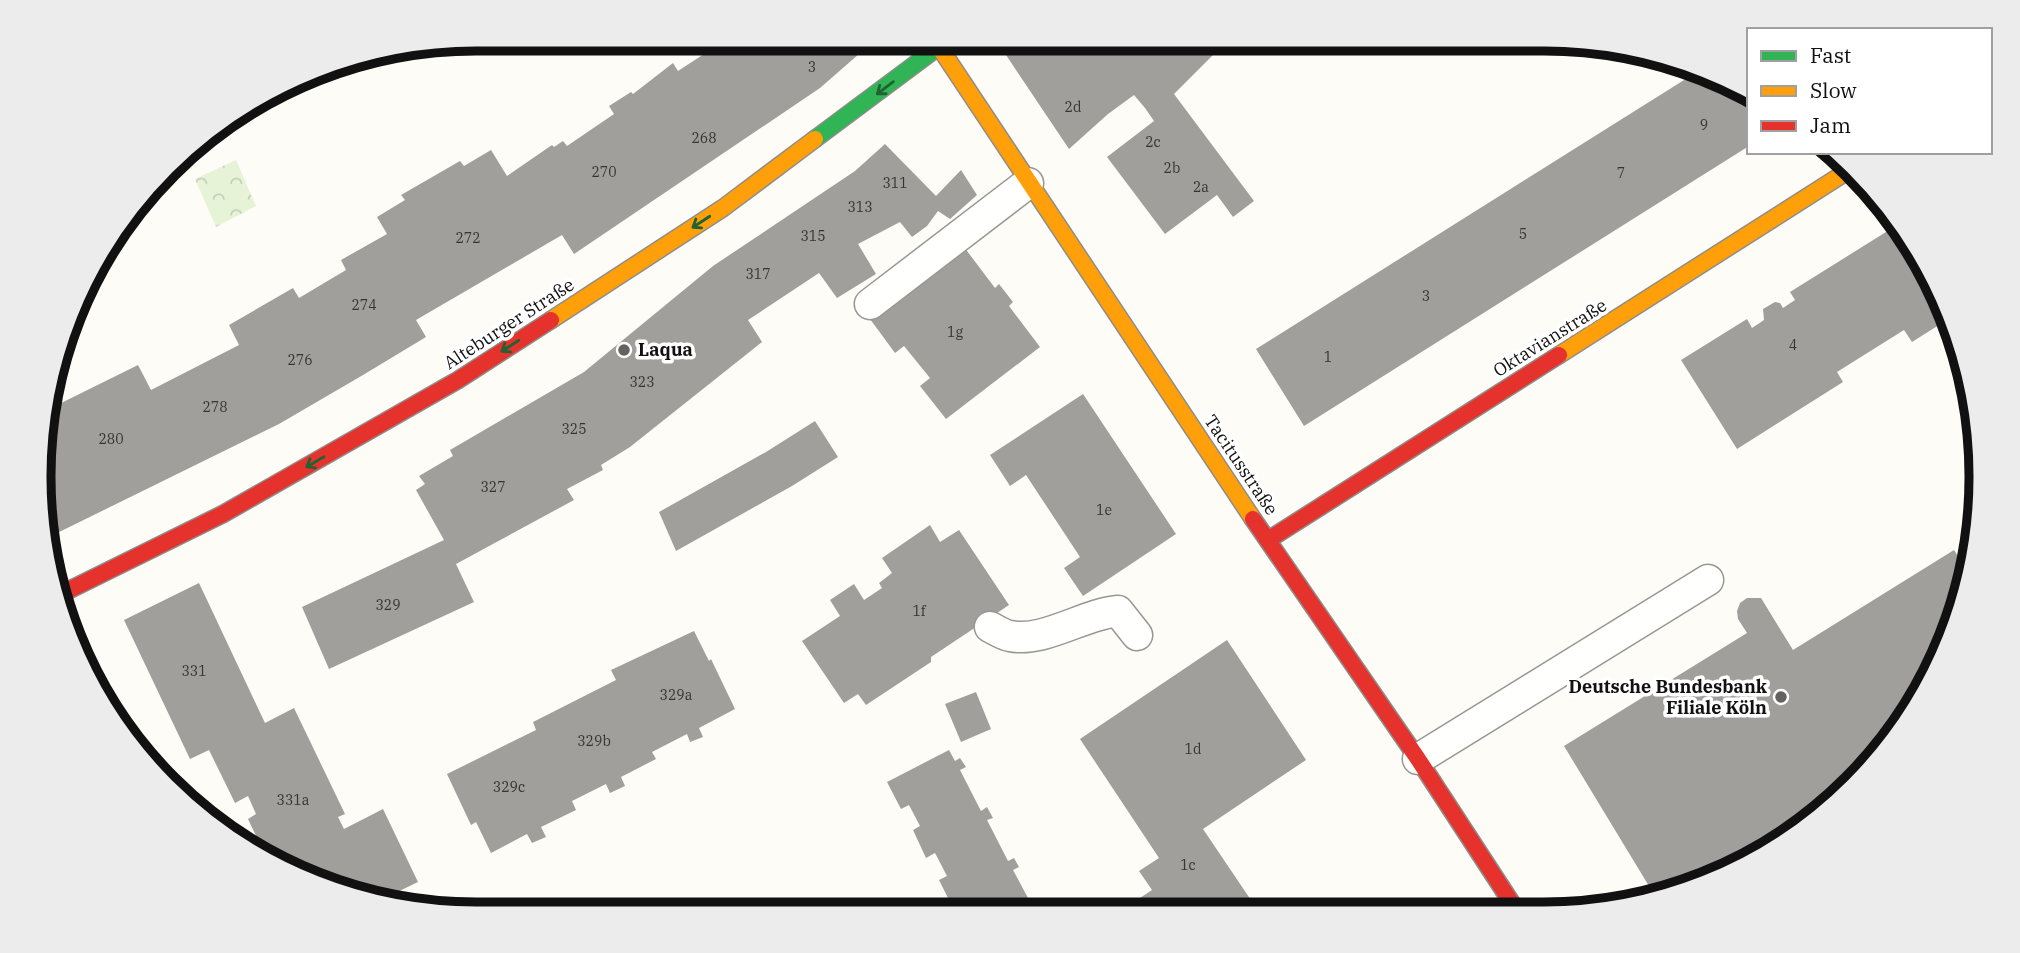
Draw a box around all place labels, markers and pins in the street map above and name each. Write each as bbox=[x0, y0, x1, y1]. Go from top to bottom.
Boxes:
place label: Laqua bbox=[638, 338, 693, 361]
marker: Laqua bbox=[616, 342, 632, 358]
place label: Deutsche Bundesbank Filiale Köln bbox=[1568, 675, 1768, 719]
marker: Deutsche Bundesbank Filiale Köln bbox=[1773, 689, 1789, 705]

